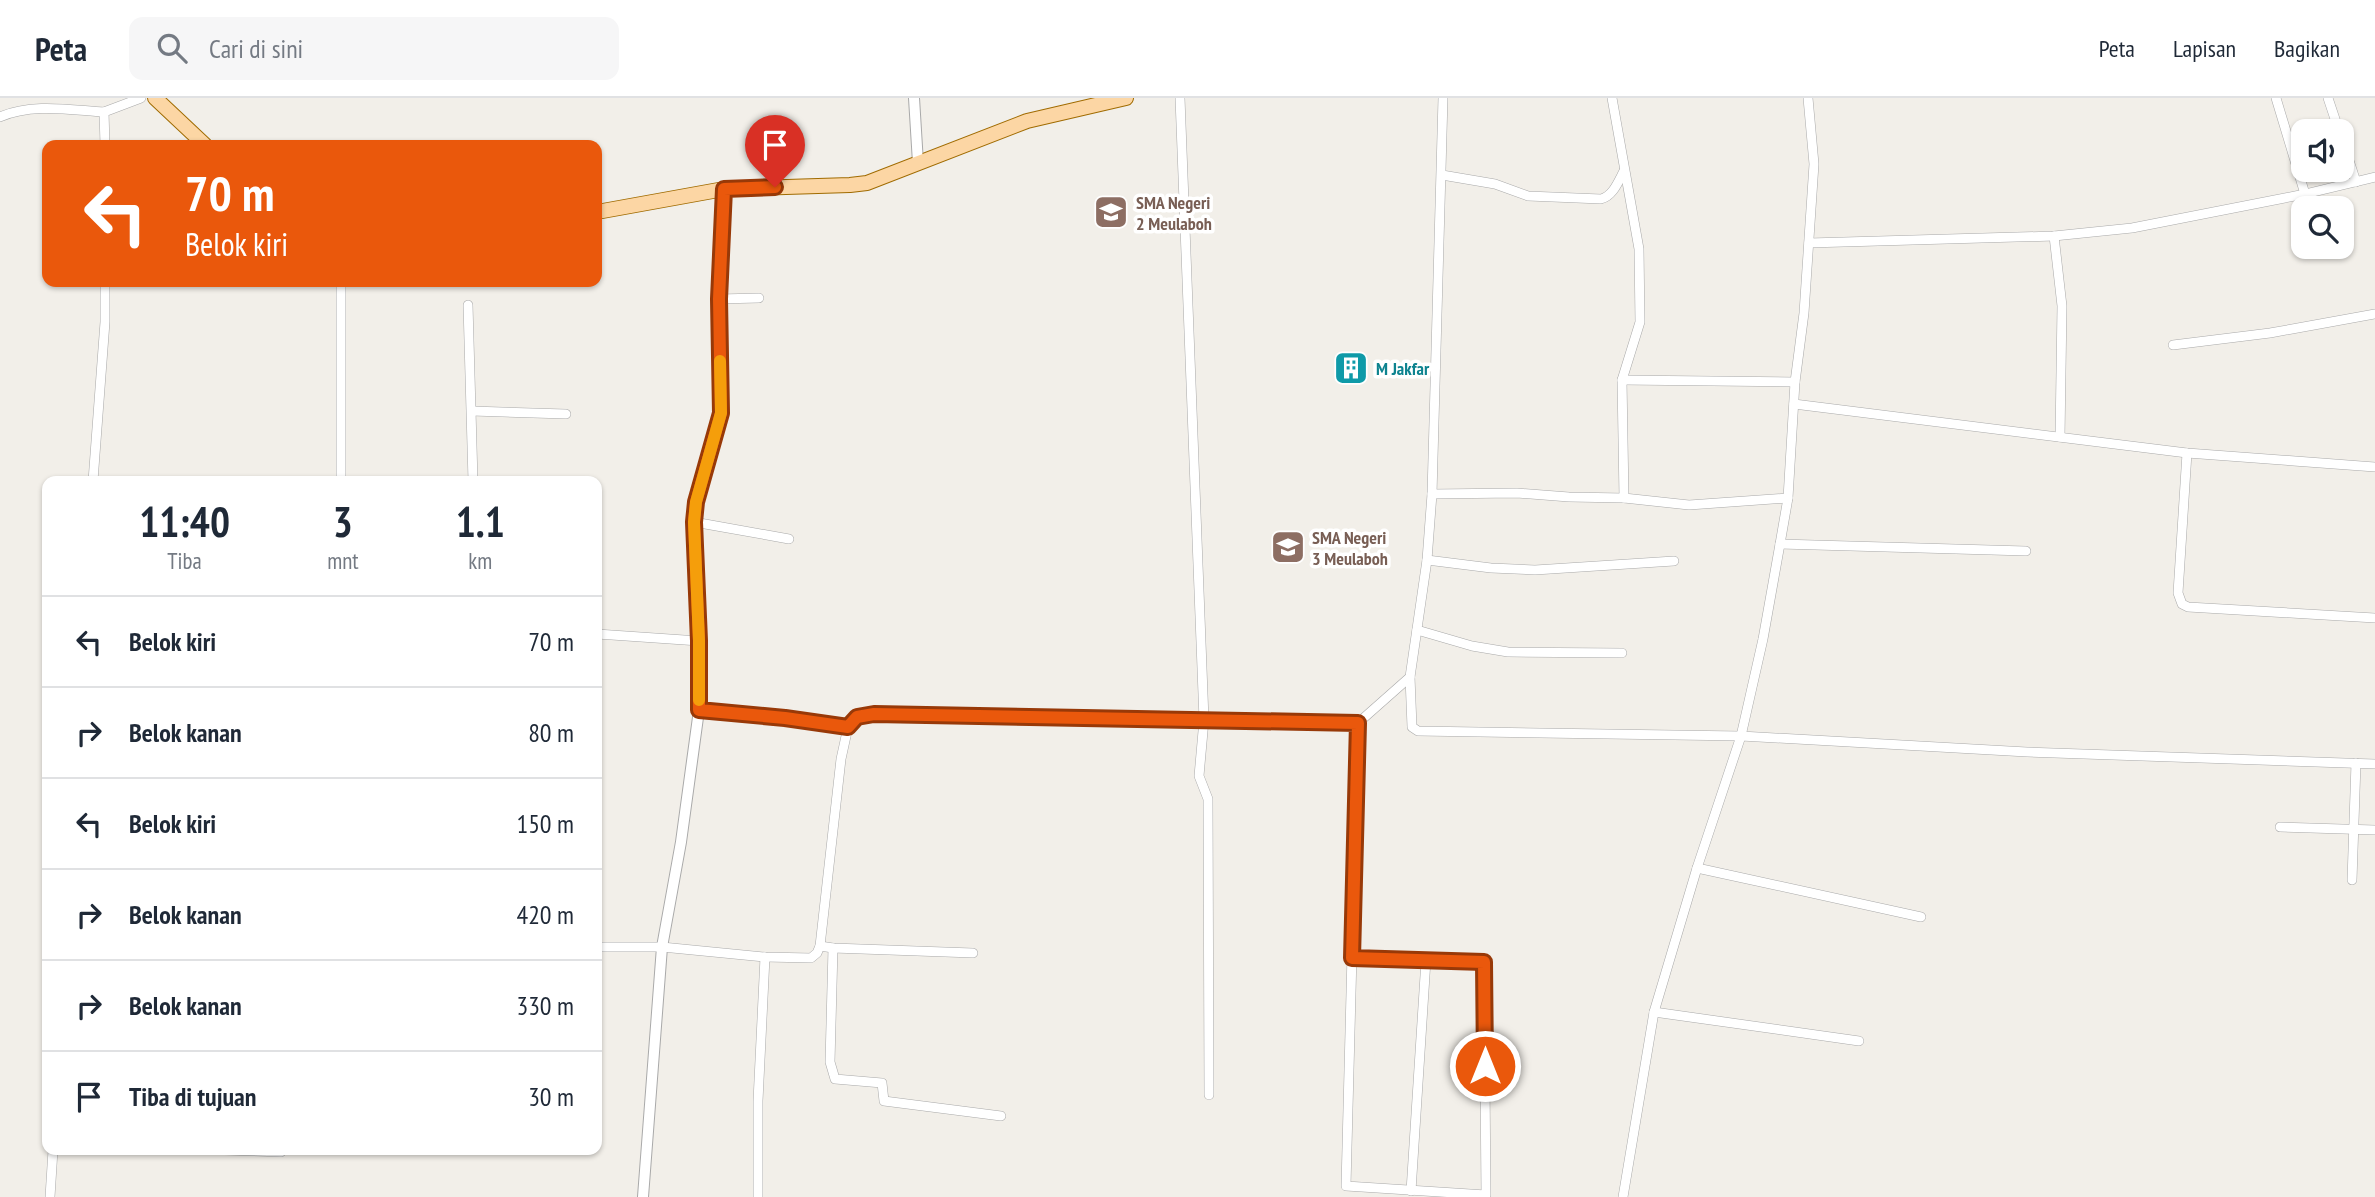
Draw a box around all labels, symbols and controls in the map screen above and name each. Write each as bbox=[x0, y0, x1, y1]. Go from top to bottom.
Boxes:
search box bbox=[129, 17, 619, 80]
text: Peta bbox=[35, 27, 87, 70]
icon: search bbox=[153, 29, 191, 67]
text: Cari di sini bbox=[209, 32, 303, 65]
text: Peta bbox=[2099, 33, 2135, 64]
text: Lapisan bbox=[2173, 33, 2236, 64]
text: Bagikan bbox=[2274, 33, 2340, 64]
pin bbox=[745, 115, 805, 187]
map controls bbox=[2291, 119, 2354, 259]
button: sound bbox=[2291, 119, 2354, 182]
icon: arrive bbox=[756, 126, 794, 164]
text: 70 m bbox=[185, 161, 274, 225]
icon: left bbox=[70, 168, 161, 259]
place label: SMA Negeri 2 Meulaboh bbox=[1136, 191, 1212, 235]
school or university icon: SMA Negeri 2 Meulaboh bbox=[1092, 193, 1130, 231]
button: search bbox=[2291, 196, 2354, 259]
text: Belok kiri bbox=[185, 223, 288, 265]
building icon: M Jakfar bbox=[1332, 349, 1370, 387]
place label: M Jakfar bbox=[1376, 357, 1430, 380]
text: 11:40 bbox=[139, 494, 230, 549]
text: 3 bbox=[333, 494, 353, 549]
text: 1.1 bbox=[456, 494, 505, 549]
place label: SMA Negeri 3 Meulaboh bbox=[1312, 526, 1388, 570]
school or university icon: SMA Negeri 3 Meulaboh bbox=[1269, 528, 1307, 566]
text: Tiba bbox=[167, 546, 202, 575]
text: mnt bbox=[327, 546, 359, 575]
text: km bbox=[468, 546, 492, 575]
icon: left bbox=[70, 623, 108, 661]
text: Belok kiri bbox=[129, 625, 216, 658]
text: 70 m bbox=[528, 625, 574, 658]
icon: right bbox=[70, 714, 108, 752]
text: Belok kanan bbox=[129, 716, 242, 749]
text: 80 m bbox=[528, 716, 574, 749]
icon: left bbox=[70, 805, 108, 843]
text: Belok kiri bbox=[129, 807, 216, 840]
text: 150 m bbox=[516, 807, 574, 840]
icon: right bbox=[70, 896, 108, 934]
text: Belok kanan bbox=[129, 898, 242, 931]
text: 420 m bbox=[516, 898, 574, 931]
icon: right bbox=[70, 987, 108, 1025]
text: Belok kanan bbox=[129, 989, 242, 1022]
text: 330 m bbox=[516, 989, 574, 1022]
position arrow bbox=[1448, 1029, 1522, 1103]
icon: arrive bbox=[70, 1078, 108, 1116]
text: Tiba di tujuan bbox=[129, 1080, 257, 1113]
text: 30 m bbox=[528, 1080, 574, 1113]

